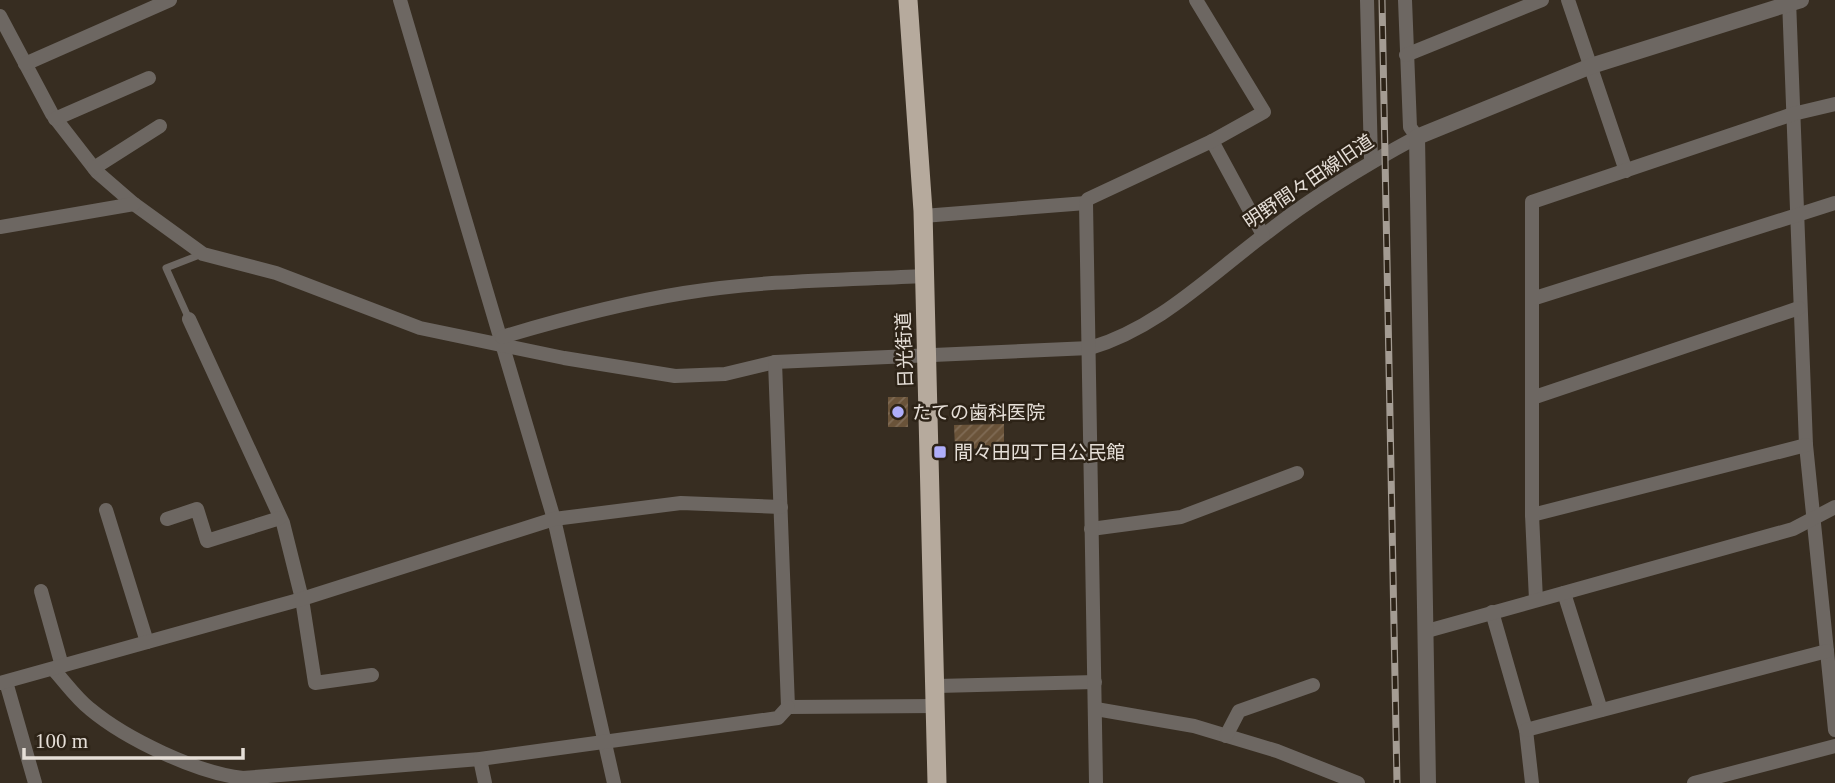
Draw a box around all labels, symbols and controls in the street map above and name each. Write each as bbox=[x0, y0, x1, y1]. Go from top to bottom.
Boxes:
street label: 明野間々田線旧道 bbox=[1239, 130, 1377, 233]
street label: 日光街道 bbox=[893, 312, 916, 388]
place label: たての歯科医院 bbox=[912, 402, 1045, 423]
marker: たての歯科医院 bbox=[890, 404, 906, 420]
place label: 間々田四丁目公民館 bbox=[954, 442, 1125, 463]
marker: 間々田四丁目公民館 bbox=[932, 444, 948, 460]
scale bar bbox=[24, 716, 243, 760]
text: 100 m bbox=[35, 729, 88, 753]

